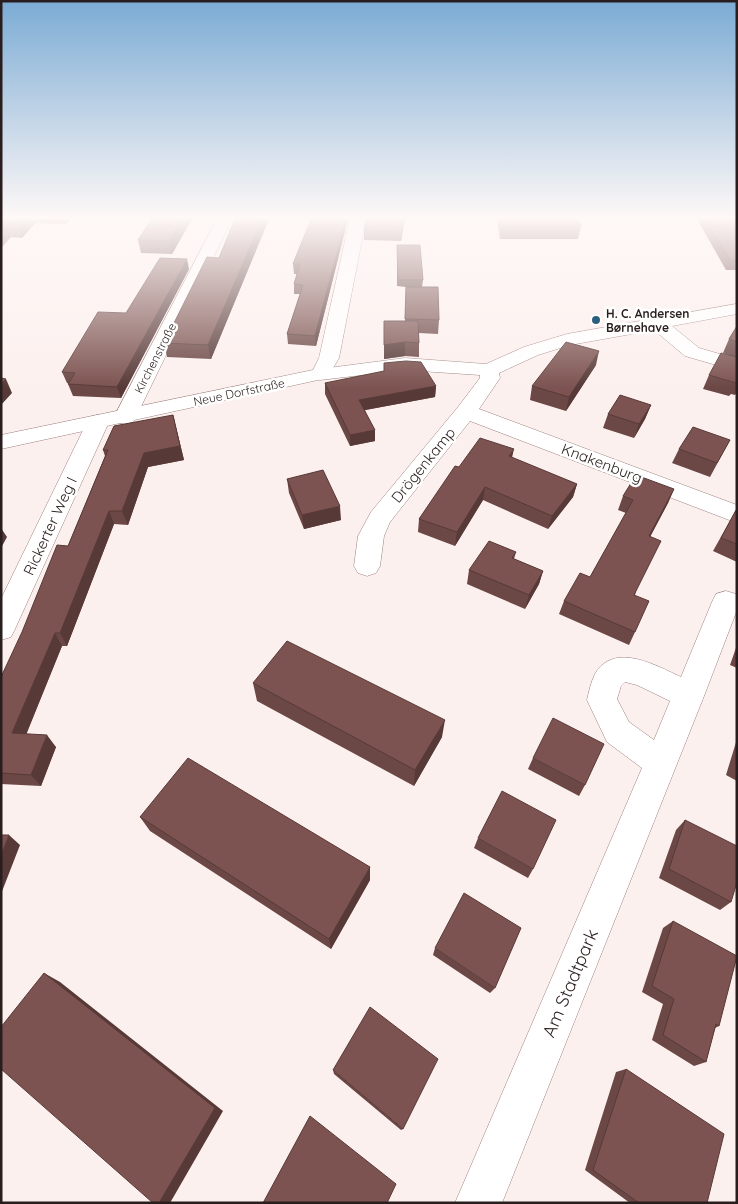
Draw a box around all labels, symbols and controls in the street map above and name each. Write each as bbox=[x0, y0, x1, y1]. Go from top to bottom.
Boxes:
place label: H. C. Andersen Børnehave bbox=[606, 306, 690, 335]
marker: H. C. Andersen Børnehave bbox=[590, 314, 602, 326]
street label: Kirchenstraße bbox=[131, 320, 179, 396]
street label: Neue Dorfstraße bbox=[192, 375, 286, 409]
street label: Drögenkamp bbox=[387, 423, 459, 507]
street label: Knakenburg bbox=[559, 439, 645, 487]
street label: Rickerter Weg I bbox=[19, 474, 81, 578]
street label: Am Stadtpark bbox=[537, 925, 603, 1041]

